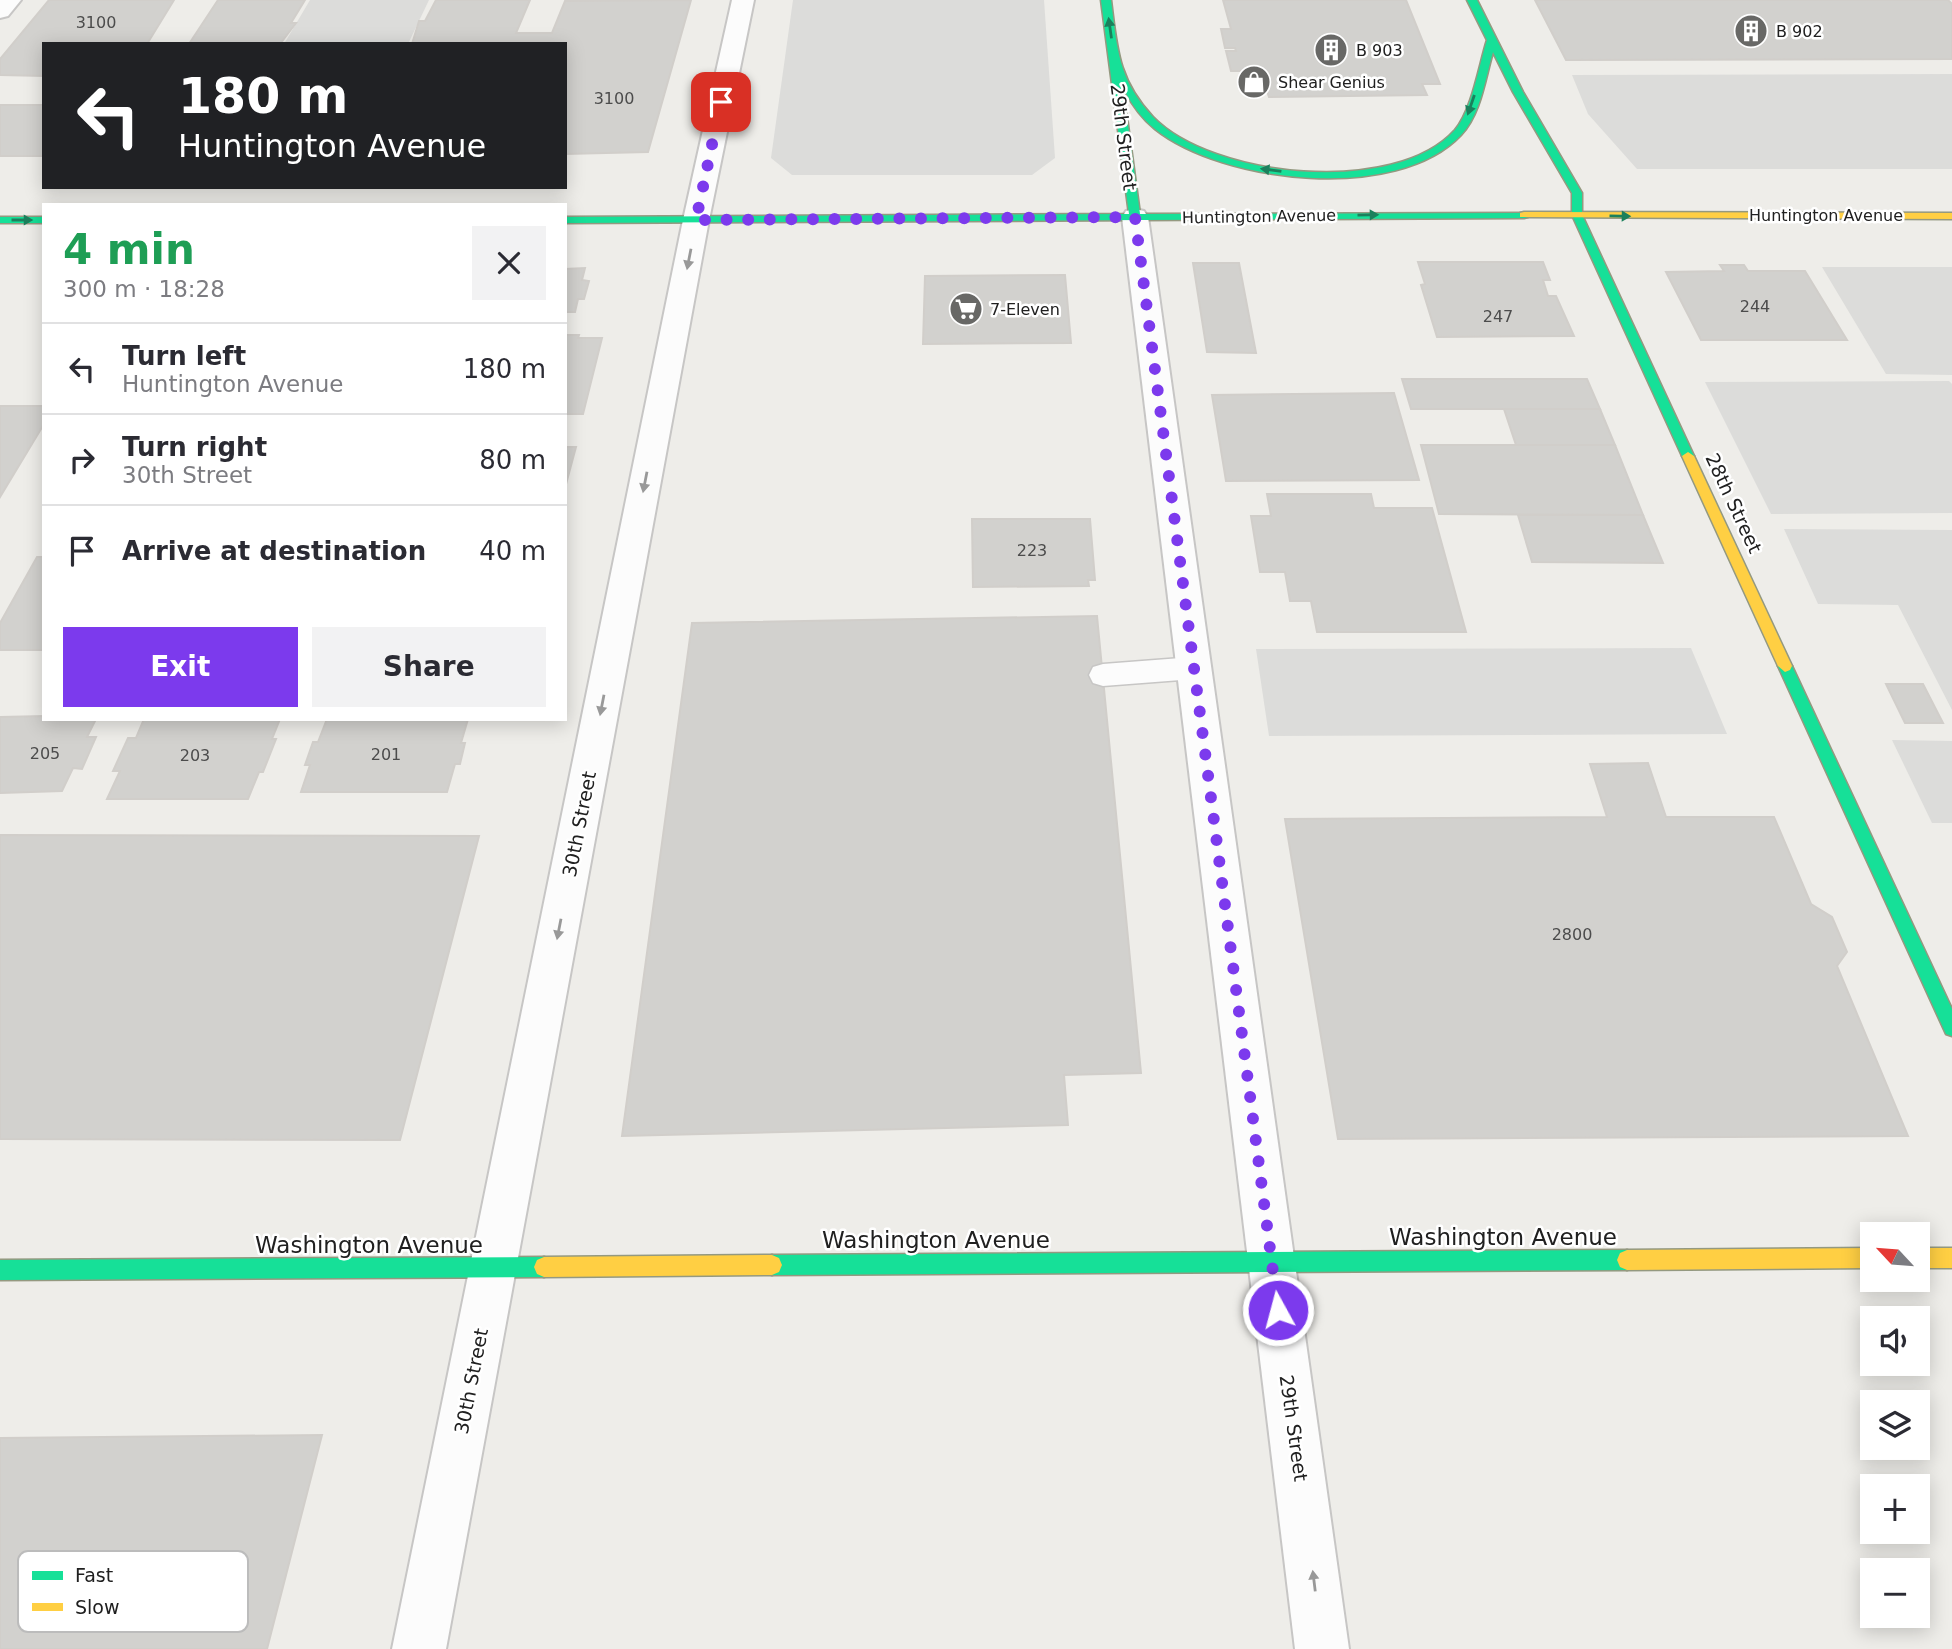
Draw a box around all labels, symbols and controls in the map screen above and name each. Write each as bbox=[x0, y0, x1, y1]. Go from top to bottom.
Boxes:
building icon: B 902 bbox=[1732, 12, 1770, 50]
house number: 3100 bbox=[76, 13, 116, 32]
one-way arrow bbox=[1104, 17, 1115, 39]
place label: B 902 bbox=[1776, 22, 1823, 41]
building icon: B 903 bbox=[1312, 31, 1350, 69]
place label: B 903 bbox=[1356, 41, 1403, 60]
shop icon: Shear Genius bbox=[1235, 63, 1273, 101]
text: 180 m bbox=[178, 68, 348, 125]
icon: left bbox=[63, 70, 154, 161]
pin bbox=[691, 72, 751, 132]
place label: Shear Genius bbox=[1278, 73, 1385, 92]
street label: 29th Street bbox=[1107, 82, 1141, 192]
icon: arrive bbox=[702, 83, 740, 121]
house number: 3100 bbox=[594, 89, 634, 108]
one-way arrow bbox=[1465, 95, 1475, 116]
text: Huntington Avenue bbox=[178, 127, 486, 165]
one-way arrow bbox=[1260, 164, 1282, 175]
street label: Huntington Avenue bbox=[1182, 206, 1336, 227]
street label: Huntington Avenue bbox=[1749, 206, 1903, 225]
one-way arrow bbox=[1358, 209, 1380, 221]
one-way arrow bbox=[1610, 210, 1632, 222]
one-way arrow bbox=[11, 214, 33, 226]
text: 4 min bbox=[63, 225, 195, 274]
button: close bbox=[472, 226, 546, 300]
one-way arrow bbox=[683, 248, 694, 270]
text: 300 m · 18:28 bbox=[63, 276, 225, 302]
supermarket icon: 7-Eleven bbox=[947, 290, 985, 328]
house number: 244 bbox=[1740, 297, 1770, 316]
place label: 7-Eleven bbox=[990, 300, 1060, 319]
house number: 247 bbox=[1483, 307, 1513, 326]
text: Turn left bbox=[122, 341, 246, 371]
icon: left bbox=[63, 350, 101, 388]
text: 180 m bbox=[463, 354, 546, 384]
text: Huntington Avenue bbox=[122, 371, 343, 397]
text: Turn right bbox=[122, 432, 267, 462]
icon: right bbox=[63, 441, 101, 479]
text: 80 m bbox=[479, 445, 546, 475]
street label: 28th Street bbox=[1701, 450, 1767, 556]
text: 30th Street bbox=[122, 462, 252, 488]
one-way arrow bbox=[640, 471, 651, 493]
icon: arrive bbox=[63, 532, 101, 570]
text: Arrive at destination bbox=[122, 536, 426, 566]
text: 40 m bbox=[479, 536, 546, 566]
house number: 223 bbox=[1017, 541, 1047, 560]
button: Exit bbox=[63, 627, 298, 707]
button: Share bbox=[312, 627, 546, 707]
one-way arrow bbox=[596, 694, 607, 716]
house number: 205 bbox=[30, 744, 60, 763]
house number: 201 bbox=[371, 745, 401, 764]
house number: 203 bbox=[180, 746, 210, 765]
street label: 30th Street bbox=[558, 769, 600, 879]
one-way arrow bbox=[553, 918, 564, 940]
house number: 2800 bbox=[1552, 925, 1592, 944]
north arrow bbox=[1860, 1222, 1930, 1292]
map controls bbox=[1860, 1222, 1930, 1628]
street label: Washington Avenue bbox=[1389, 1224, 1617, 1250]
street label: Washington Avenue bbox=[822, 1227, 1050, 1253]
street label: Washington Avenue bbox=[255, 1232, 483, 1258]
position arrow bbox=[1241, 1273, 1315, 1347]
button: sound bbox=[1860, 1306, 1930, 1376]
street label: 30th Street bbox=[450, 1326, 492, 1436]
street label: 29th Street bbox=[1276, 1373, 1312, 1483]
button: layers bbox=[1860, 1390, 1930, 1460]
button: + bbox=[1860, 1474, 1930, 1544]
legend bbox=[18, 1551, 248, 1632]
button: − bbox=[1860, 1558, 1930, 1628]
text: Fast bbox=[75, 1564, 113, 1586]
one-way arrow bbox=[1308, 1570, 1319, 1592]
text: Slow bbox=[75, 1596, 120, 1618]

